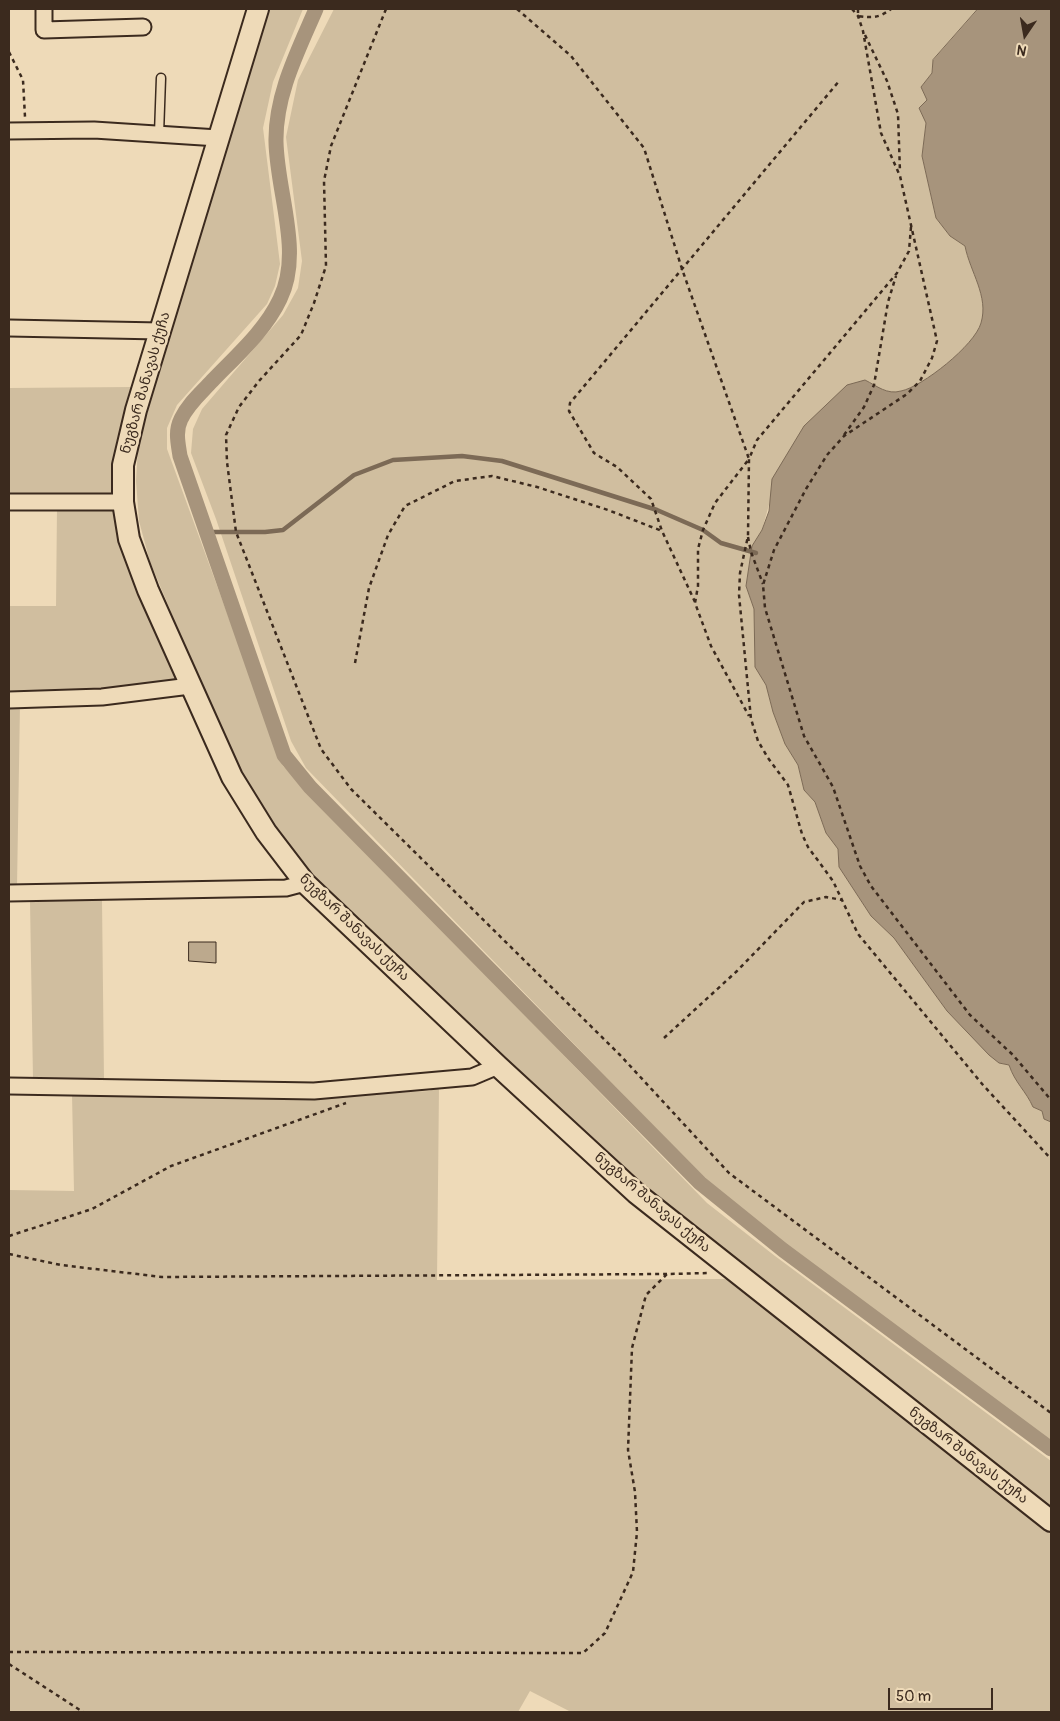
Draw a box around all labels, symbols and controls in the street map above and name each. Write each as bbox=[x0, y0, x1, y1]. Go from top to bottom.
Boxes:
north arrow bbox=[1000, 10, 1050, 60]
text: N bbox=[1015, 41, 1028, 59]
street label: ნუგზარ შანავას ქუჩა bbox=[118, 310, 174, 456]
street label: ნუგზარ შანავას ქუჩა bbox=[295, 871, 413, 985]
street label: ნუგზარ შანავას ქუჩა bbox=[590, 1149, 714, 1257]
street label: ნუგზარ შანავას ქუჩა bbox=[905, 1404, 1031, 1508]
scale bar bbox=[890, 1678, 995, 1710]
text: 50 m bbox=[896, 1687, 931, 1706]

